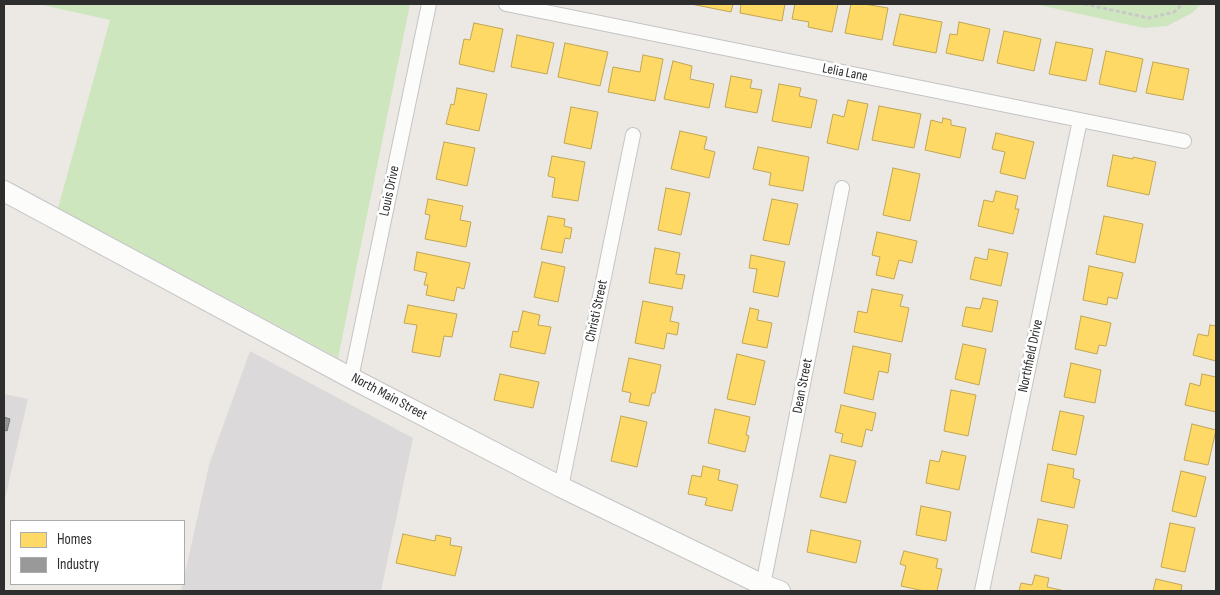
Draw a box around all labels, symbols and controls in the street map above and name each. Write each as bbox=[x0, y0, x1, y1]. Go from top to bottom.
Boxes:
street label: Lelia Lane bbox=[821, 60, 869, 86]
street label: Louis Drive bbox=[376, 164, 404, 218]
street label: Christi Street bbox=[582, 278, 612, 344]
street label: Northfield Drive bbox=[1015, 318, 1047, 394]
street label: Dean Street bbox=[789, 357, 817, 415]
street label: North Main Street bbox=[348, 370, 430, 424]
legend bbox=[10, 520, 185, 585]
text: Homes bbox=[57, 530, 92, 549]
text: Industry bbox=[57, 555, 99, 574]

